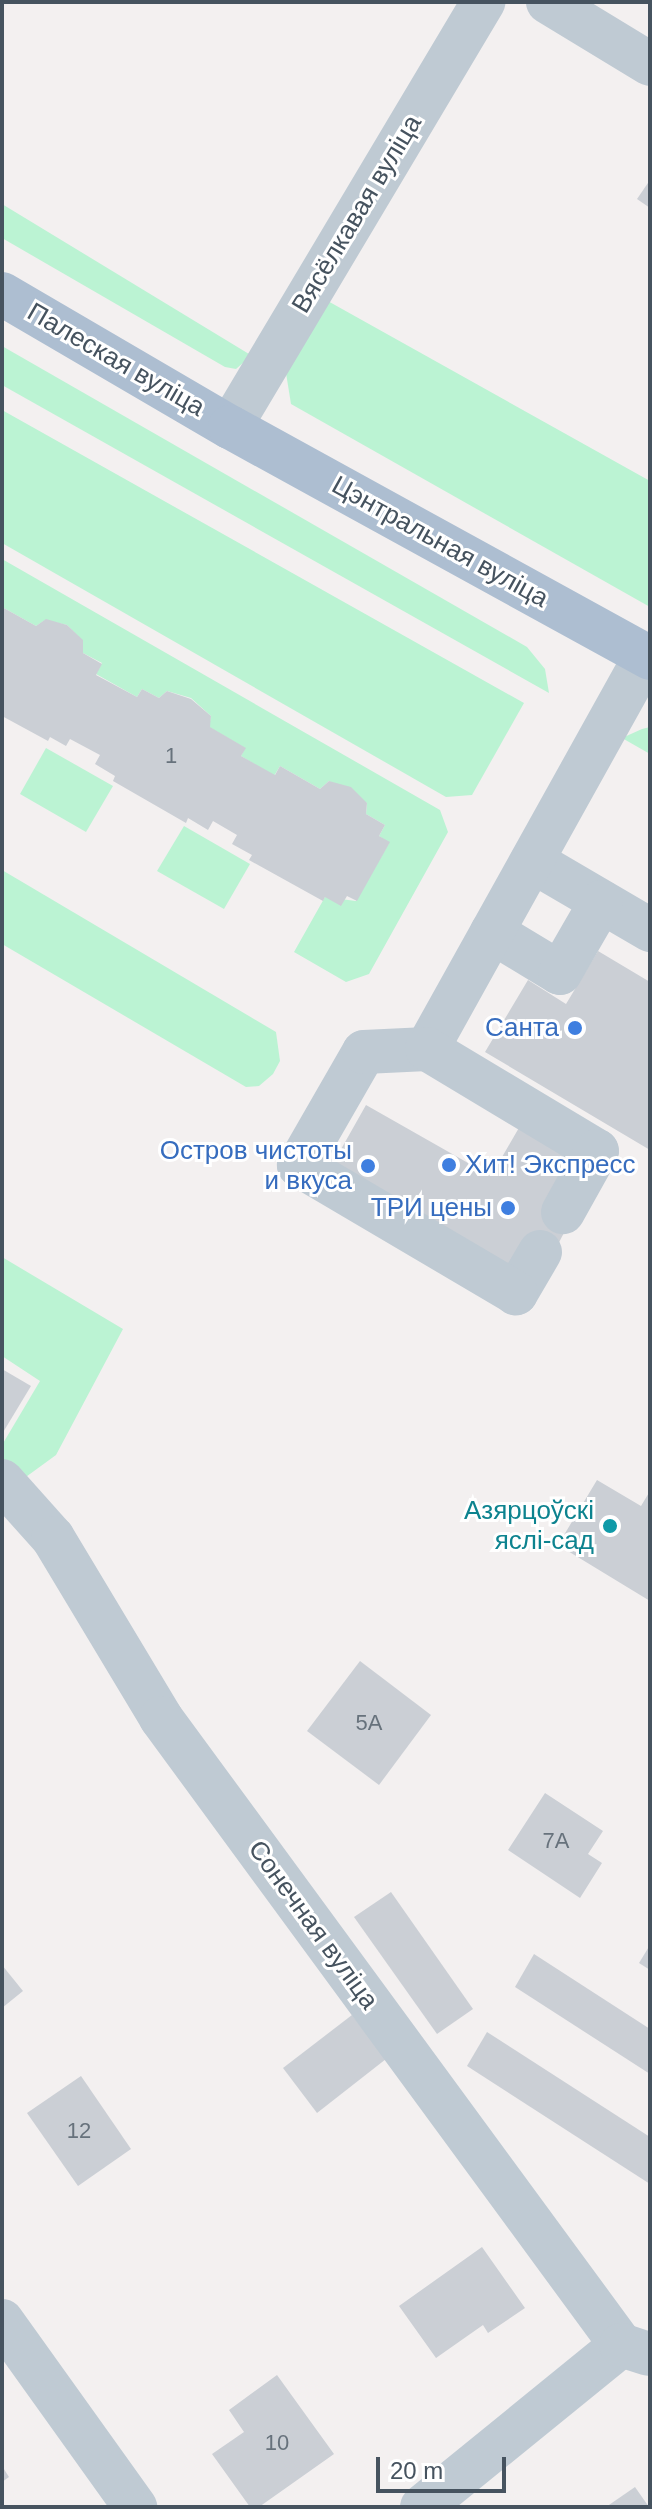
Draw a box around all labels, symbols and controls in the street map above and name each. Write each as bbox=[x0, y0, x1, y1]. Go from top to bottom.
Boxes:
street label: Вясёлкавая вуліца bbox=[286, 109, 428, 319]
street label: Палеская вуліца bbox=[22, 297, 210, 423]
street label: Цэнтральная вуліца bbox=[326, 470, 554, 614]
house number: 1 bbox=[165, 743, 177, 769]
place label: Санта bbox=[485, 1012, 559, 1044]
marker: Санта bbox=[566, 1019, 584, 1037]
place label: Остров чистоты и вкуса bbox=[160, 1135, 352, 1196]
place label: Хит! Экспресс bbox=[465, 1149, 636, 1181]
marker: Хит! Экспресс bbox=[440, 1156, 458, 1174]
marker: Остров чистоты и вкуса bbox=[359, 1157, 377, 1175]
place label: ТРИ цены bbox=[371, 1192, 492, 1224]
marker: ТРИ цены bbox=[499, 1199, 517, 1217]
place label: Азярцоўскі яслі-сад bbox=[464, 1495, 594, 1556]
marker: Азярцоўскі яслі-сад bbox=[601, 1517, 619, 1535]
house number: 5А bbox=[356, 1710, 382, 1736]
house number: 7А bbox=[543, 1828, 569, 1854]
street label: Сонечная вуліца bbox=[241, 1835, 385, 2015]
house number: 12 bbox=[67, 2118, 91, 2144]
house number: 10 bbox=[265, 2430, 289, 2456]
scale bar bbox=[380, 2441, 510, 2491]
text: 20 m bbox=[390, 2457, 443, 2484]

